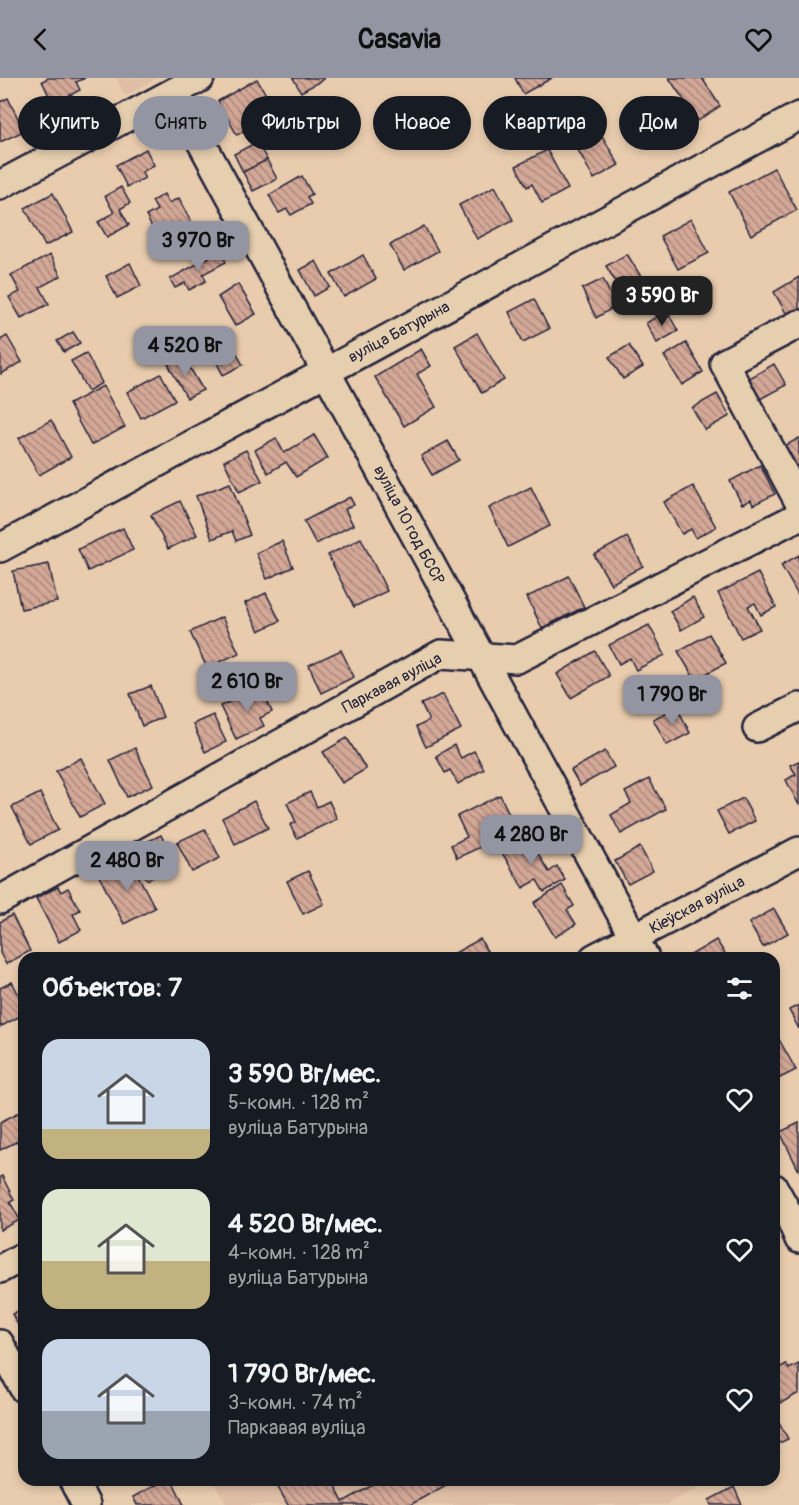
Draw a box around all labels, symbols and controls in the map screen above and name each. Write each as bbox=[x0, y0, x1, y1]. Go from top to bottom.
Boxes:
icon: back bbox=[24, 23, 57, 56]
text: Casavia bbox=[358, 23, 441, 56]
icon: heart bbox=[742, 23, 775, 56]
chip: Купить bbox=[18, 96, 121, 150]
chip: Снять bbox=[133, 96, 229, 150]
chip: Фильтры bbox=[241, 96, 361, 150]
chip: Новое bbox=[373, 96, 471, 150]
chip: Квартира bbox=[483, 96, 607, 150]
chip: Дом bbox=[619, 96, 699, 150]
pin: 3 970 Br bbox=[136, 221, 260, 272]
text: 3 970 Br bbox=[162, 228, 234, 253]
pin: 3 590 Br bbox=[600, 276, 724, 327]
text: 3 590 Br bbox=[625, 283, 699, 308]
street label: вуліца Батурына bbox=[345, 297, 453, 367]
pin: 4 520 Br bbox=[123, 326, 247, 377]
text: 4 520 Br bbox=[148, 333, 222, 358]
street label: вуліца 10 год БССР bbox=[369, 462, 449, 588]
street label: Паркавая вуліца bbox=[339, 648, 445, 718]
pin: 2 610 Br bbox=[185, 662, 309, 713]
text: 2 610 Br bbox=[211, 669, 283, 694]
pin: 1 790 Br bbox=[610, 675, 734, 726]
text: 1 790 Br bbox=[637, 682, 707, 707]
pin: 4 280 Br bbox=[469, 815, 593, 866]
text: 4 280 Br bbox=[494, 822, 568, 847]
pin: 2 480 Br bbox=[65, 841, 189, 892]
text: 2 480 Br bbox=[90, 848, 164, 873]
street label: Кіеўская вуліца bbox=[646, 872, 748, 938]
text: Объектов: 7 bbox=[42, 972, 182, 1004]
icon: filters bbox=[723, 972, 756, 1005]
text: 3 590 Br/мес. bbox=[228, 1058, 381, 1090]
icon: home bbox=[90, 1063, 162, 1135]
icon: heart bbox=[723, 1083, 756, 1116]
text: 5-комн. · 128 m² bbox=[228, 1090, 369, 1115]
text: вуліца Батурына bbox=[228, 1115, 368, 1140]
text: 4 520 Br/мес. bbox=[228, 1208, 383, 1240]
icon: home bbox=[90, 1213, 162, 1285]
icon: heart bbox=[723, 1233, 756, 1266]
text: 4-комн. · 128 m² bbox=[228, 1240, 370, 1265]
text: вуліца Батурына bbox=[228, 1265, 368, 1290]
text: 1 790 Br/мес. bbox=[228, 1358, 377, 1390]
icon: home bbox=[90, 1363, 162, 1435]
icon: heart bbox=[723, 1383, 756, 1416]
text: 3-комн. · 74 m² bbox=[228, 1390, 363, 1415]
text: Паркавая вуліца bbox=[228, 1415, 366, 1440]

